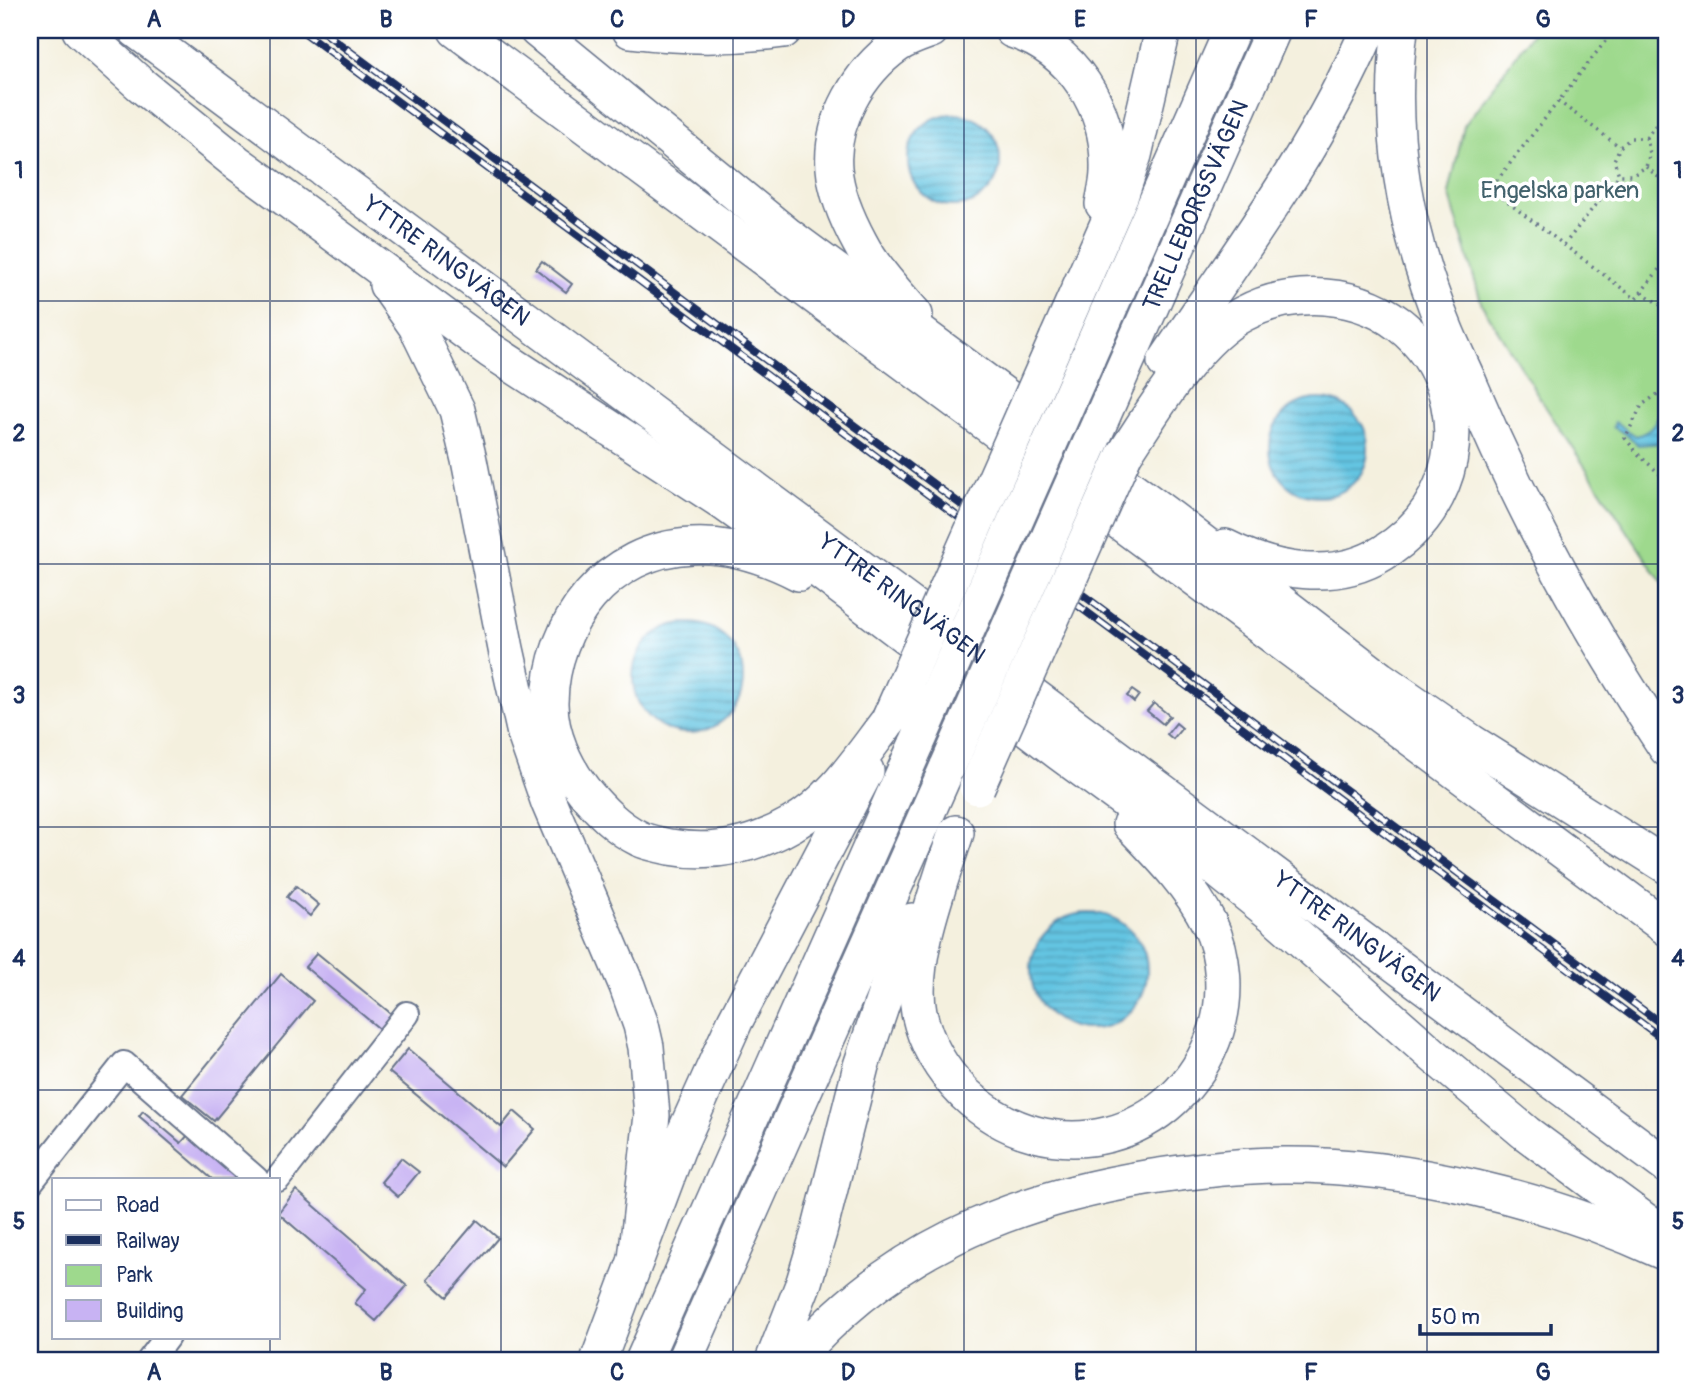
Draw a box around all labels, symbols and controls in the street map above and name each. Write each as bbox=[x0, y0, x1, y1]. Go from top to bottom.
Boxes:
text: A bbox=[147, 5, 162, 34]
text: B bbox=[379, 5, 393, 34]
text: C bbox=[610, 5, 624, 34]
text: D bbox=[841, 5, 855, 34]
text: E bbox=[1074, 5, 1086, 34]
text: F bbox=[1304, 5, 1318, 34]
text: G bbox=[1535, 5, 1551, 34]
street label: TRELLEBORGSVÄGEN bbox=[1136, 95, 1255, 315]
text: 1 bbox=[15, 156, 24, 185]
text: 1 bbox=[1674, 156, 1683, 185]
park label: Engelska parken bbox=[1481, 176, 1639, 205]
street label: YTTRE RINGVÄGEN bbox=[357, 189, 536, 332]
text: 2 bbox=[13, 419, 26, 448]
text: 2 bbox=[1672, 419, 1685, 448]
street label: YTTRE RINGVÄGEN bbox=[812, 526, 991, 670]
text: 3 bbox=[13, 681, 25, 710]
text: 3 bbox=[1672, 681, 1684, 710]
street label: YTTRE RINGVÄGEN bbox=[1267, 864, 1447, 1008]
text: 4 bbox=[12, 944, 26, 973]
text: 4 bbox=[1671, 944, 1685, 973]
legend bbox=[52, 1178, 280, 1338]
text: Road bbox=[116, 1192, 160, 1219]
text: 5 bbox=[13, 1207, 25, 1236]
text: 5 bbox=[1672, 1207, 1684, 1236]
text: Railway bbox=[116, 1228, 180, 1255]
text: Park bbox=[116, 1262, 153, 1289]
scale bar bbox=[1420, 1293, 1552, 1337]
text: Building bbox=[116, 1298, 183, 1325]
text: 50 m bbox=[1431, 1304, 1480, 1331]
text: A bbox=[147, 1358, 162, 1387]
text: B bbox=[379, 1358, 393, 1387]
text: C bbox=[610, 1358, 624, 1387]
text: D bbox=[841, 1358, 855, 1387]
text: E bbox=[1074, 1358, 1086, 1387]
text: F bbox=[1304, 1358, 1318, 1387]
text: G bbox=[1535, 1358, 1551, 1387]

